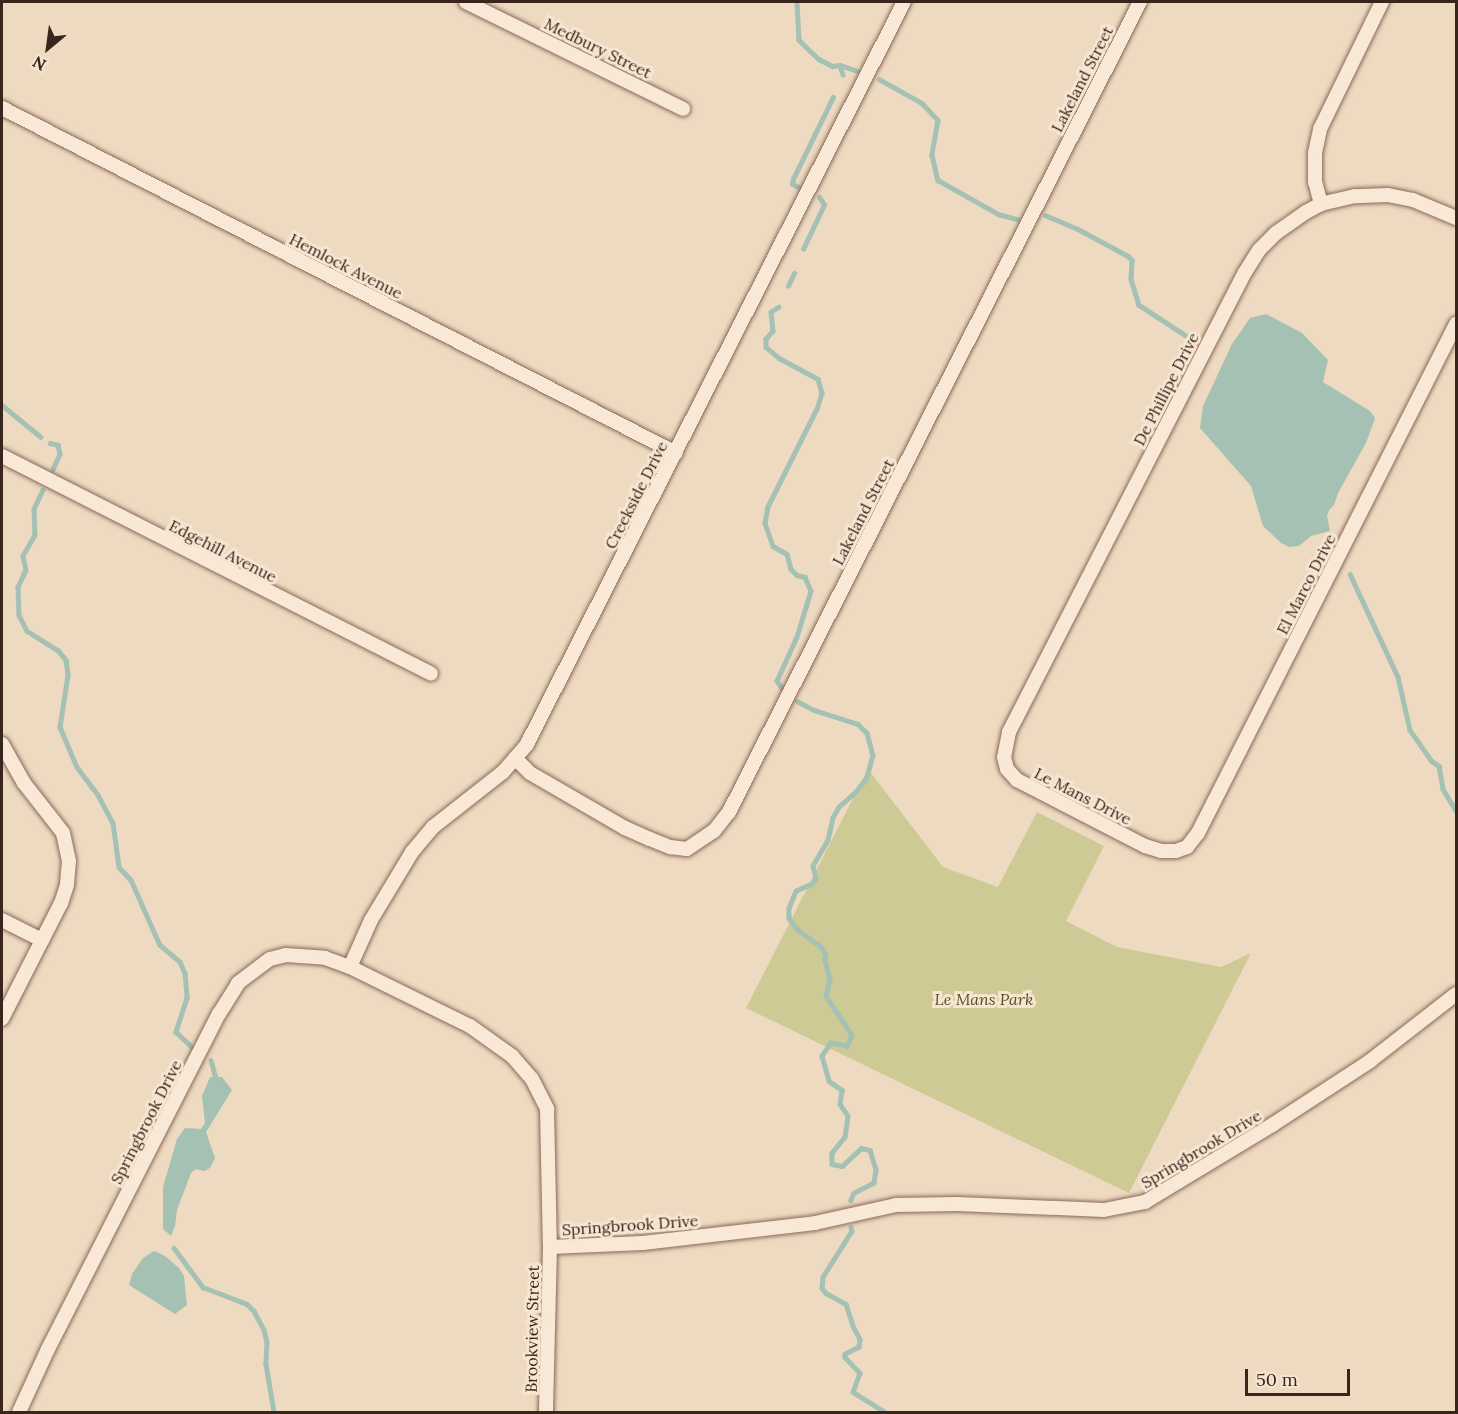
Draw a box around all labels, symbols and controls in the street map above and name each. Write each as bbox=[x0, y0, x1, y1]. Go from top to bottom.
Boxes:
street label: Medbury Street bbox=[541, 14, 655, 82]
north arrow bbox=[18, 18, 78, 78]
street label: Lakeland Street bbox=[1047, 23, 1117, 135]
text: N bbox=[29, 52, 50, 75]
street label: Hemlock Avenue bbox=[286, 229, 406, 303]
street label: De Phillipe Drive bbox=[1129, 329, 1203, 449]
street label: Creekside Drive bbox=[601, 438, 671, 552]
street label: Lakeland Street bbox=[828, 456, 898, 568]
street label: Edgehill Avenue bbox=[166, 516, 280, 586]
street label: El Marco Drive bbox=[1272, 531, 1340, 637]
street label: Le Mans Drive bbox=[1031, 763, 1135, 829]
park label: Le Mans Park bbox=[935, 989, 1033, 1009]
street label: Springbrook Drive bbox=[106, 1057, 186, 1187]
street label: Springbrook Drive bbox=[1138, 1106, 1264, 1192]
street label: Springbrook Drive bbox=[561, 1211, 699, 1239]
street label: Brookview Street bbox=[521, 1265, 543, 1393]
scale bar bbox=[1248, 1357, 1353, 1395]
text: 50 m bbox=[1256, 1368, 1298, 1391]

